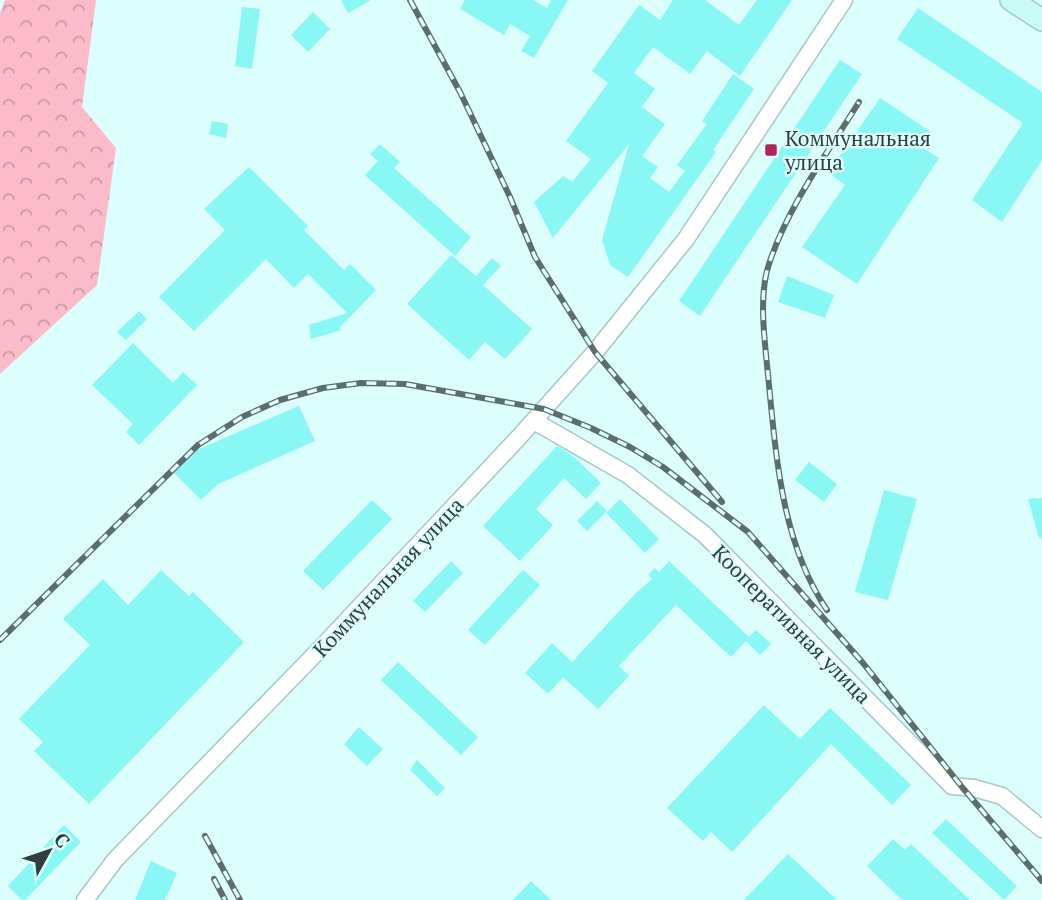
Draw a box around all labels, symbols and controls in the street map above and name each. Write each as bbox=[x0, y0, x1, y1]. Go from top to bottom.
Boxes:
place label: Коммунальная улица bbox=[784, 124, 931, 176]
marker: Коммунальная улица bbox=[763, 142, 779, 158]
street label: Коммунальная улица bbox=[307, 491, 470, 663]
street label: Кооперативная улица bbox=[706, 538, 878, 710]
north arrow bbox=[14, 816, 84, 886]
text: С bbox=[49, 827, 76, 853]

